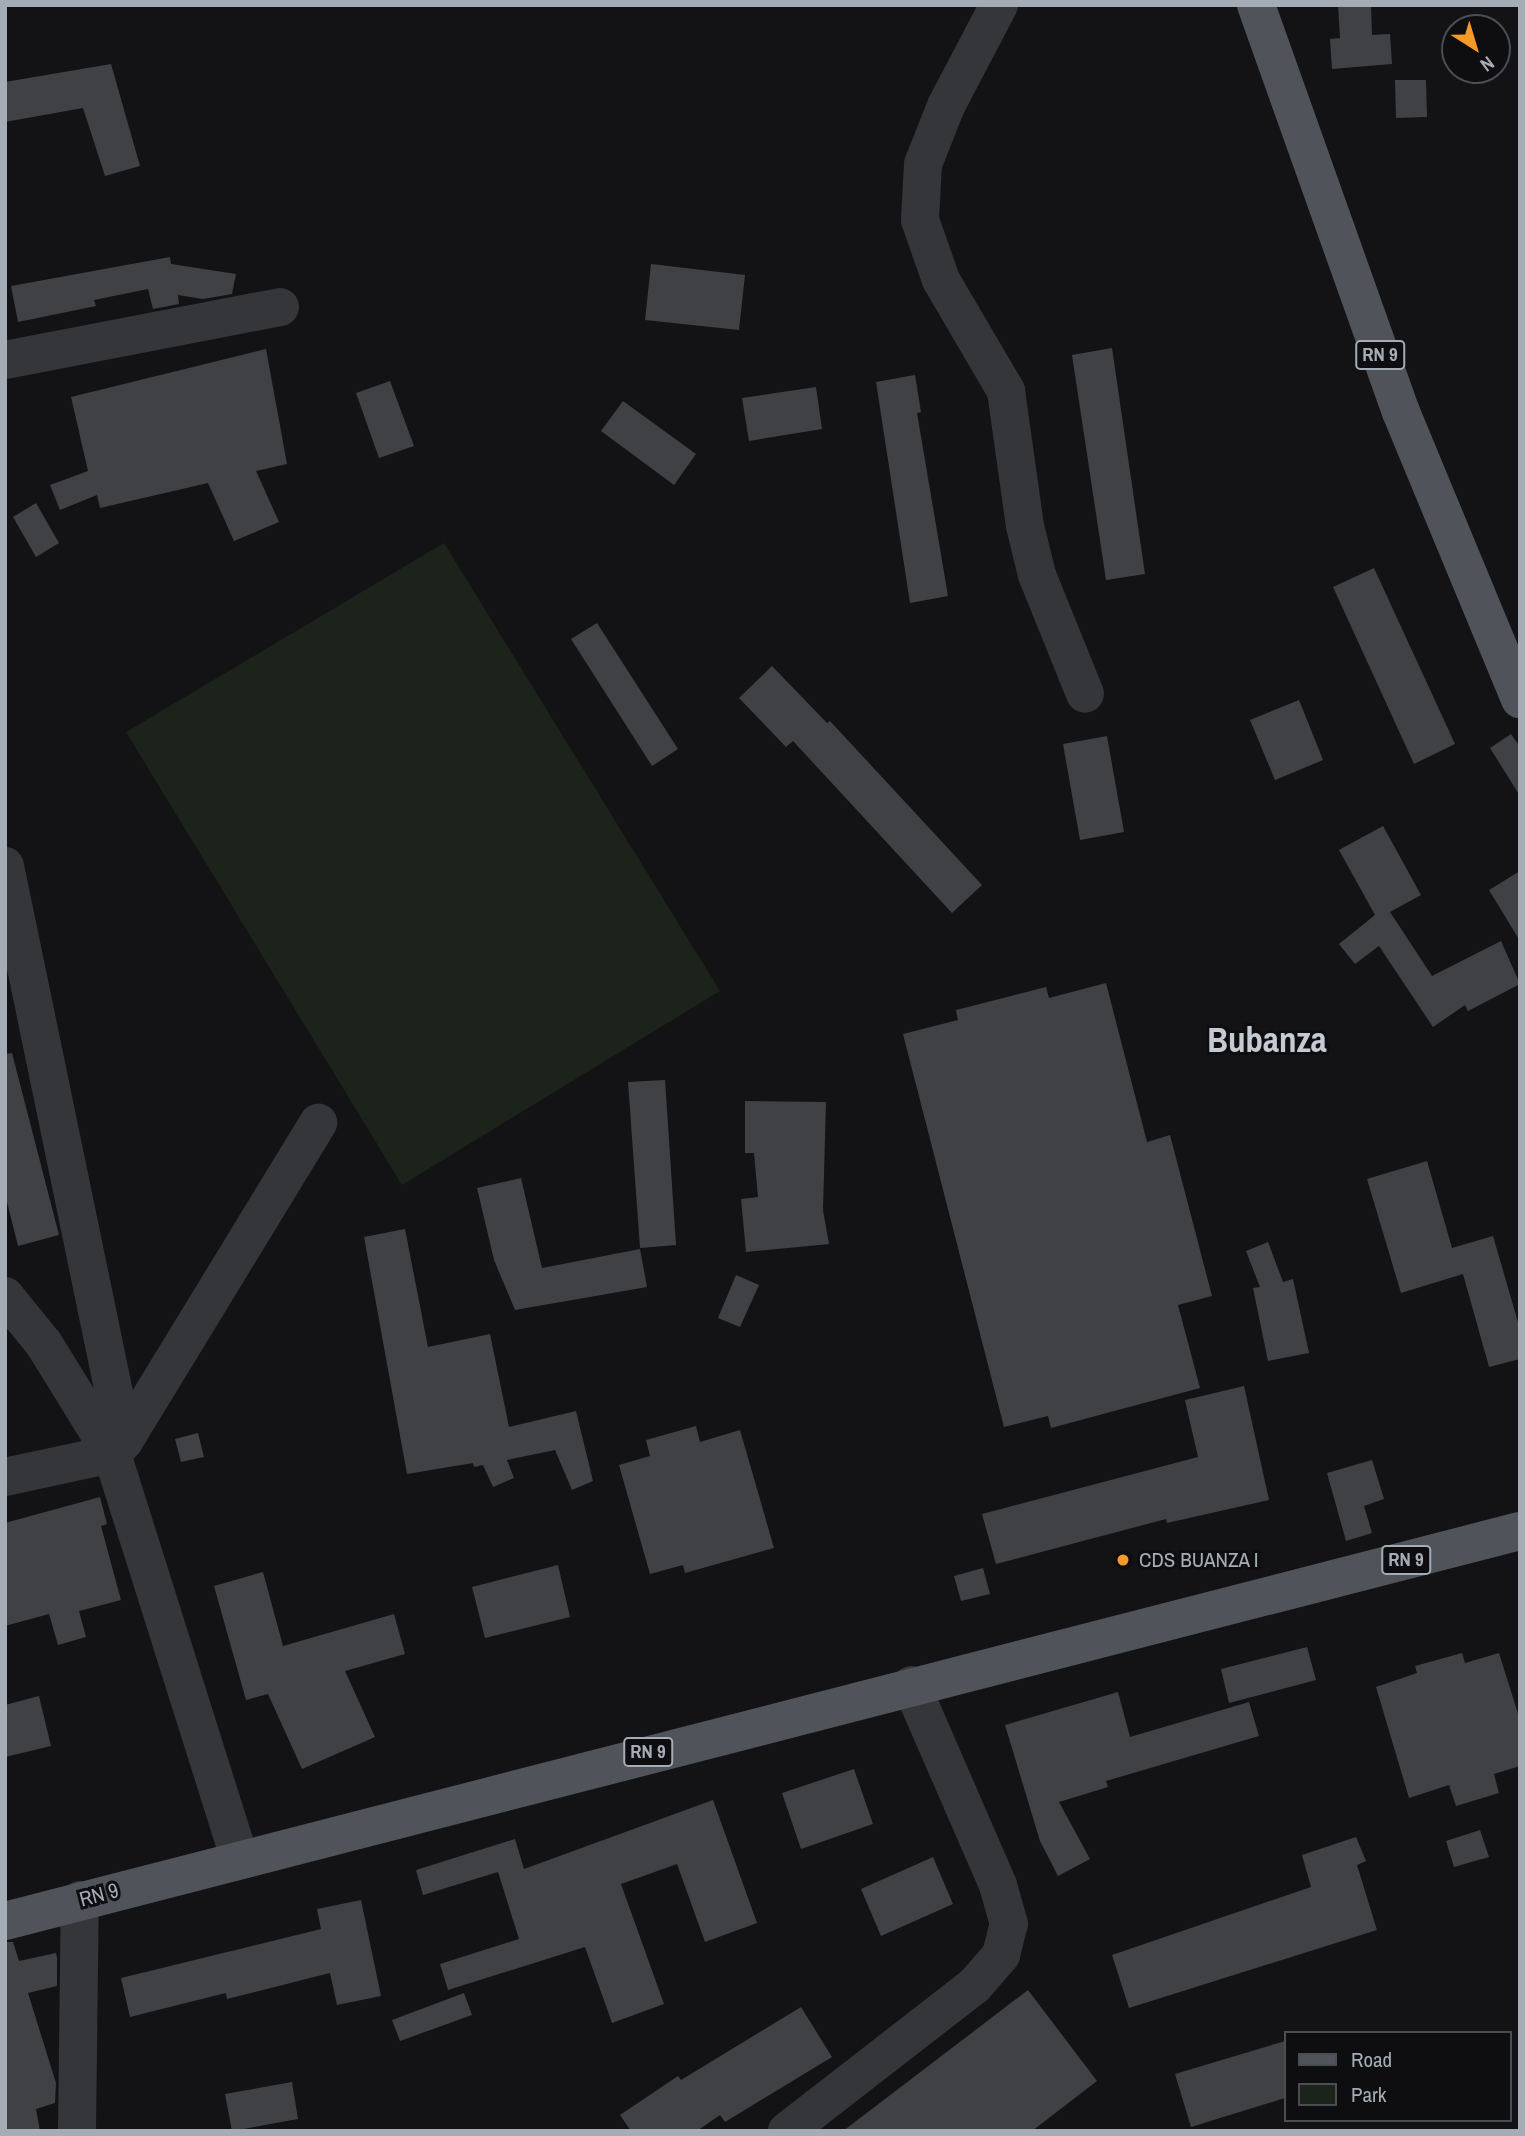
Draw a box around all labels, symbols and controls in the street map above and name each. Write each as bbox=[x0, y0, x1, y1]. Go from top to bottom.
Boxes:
north arrow bbox=[1441, 14, 1511, 84]
text: N bbox=[1475, 50, 1500, 78]
road number: RN 9 bbox=[1354, 340, 1406, 370]
district label: Bubanza bbox=[1207, 1019, 1327, 1061]
road number: RN 9 bbox=[1380, 1544, 1432, 1576]
place label: CDS BUANZA I bbox=[1139, 1547, 1260, 1573]
marker: CDS BUANZA I bbox=[1113, 1550, 1133, 1570]
road number: RN 9 bbox=[622, 1736, 674, 1768]
street label: RN 9 bbox=[77, 1878, 121, 1912]
legend bbox=[1284, 2031, 1511, 2122]
text: Road bbox=[1351, 2045, 1392, 2074]
text: Park bbox=[1351, 2080, 1386, 2109]

